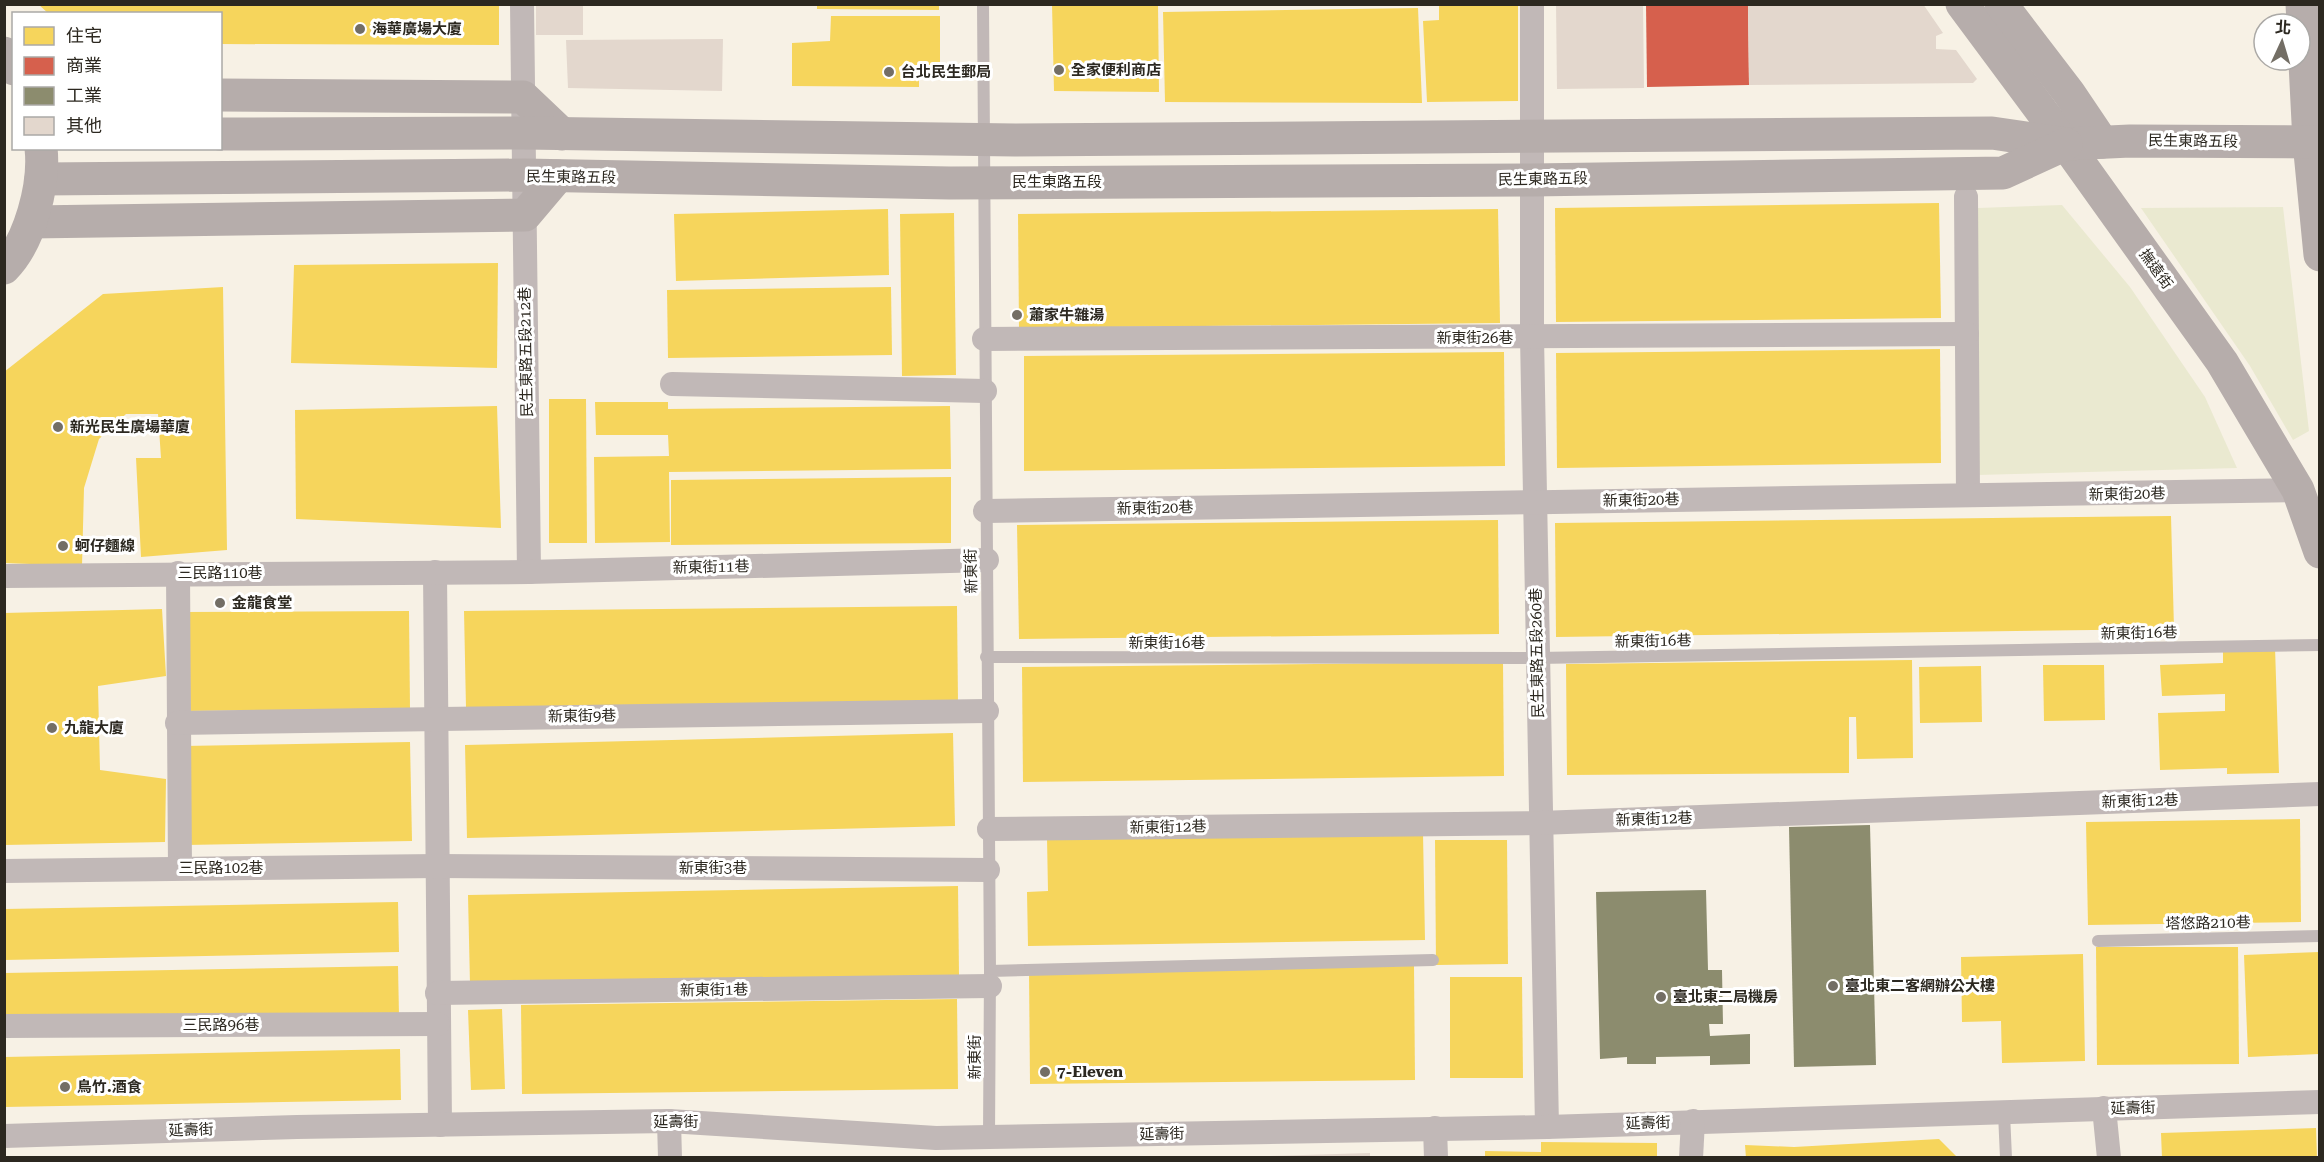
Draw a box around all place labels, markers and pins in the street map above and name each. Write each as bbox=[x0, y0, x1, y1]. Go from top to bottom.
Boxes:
place label: 海華廣場大廈 bbox=[372, 20, 462, 38]
marker: 海華廣場大廈 bbox=[353, 22, 367, 36]
place label: 全家便利商店 bbox=[1071, 61, 1161, 79]
place label: 台北民生郵局 bbox=[901, 63, 991, 81]
marker: 全家便利商店 bbox=[1052, 63, 1066, 77]
marker: 台北民生郵局 bbox=[882, 65, 896, 79]
place label: 蕭家牛雜湯 bbox=[1029, 306, 1104, 324]
marker: 蕭家牛雜湯 bbox=[1010, 308, 1024, 322]
place label: 新光民生廣場華廈 bbox=[70, 418, 190, 436]
marker: 新光民生廣場華廈 bbox=[51, 420, 65, 434]
place label: 蚵仔麵線 bbox=[75, 537, 135, 555]
marker: 蚵仔麵線 bbox=[56, 539, 70, 553]
place label: 金龍食堂 bbox=[232, 594, 292, 612]
marker: 金龍食堂 bbox=[213, 596, 227, 610]
place label: 九龍大廈 bbox=[64, 719, 124, 737]
marker: 九龍大廈 bbox=[45, 721, 59, 735]
place label: 臺北東二客網辦公大樓 bbox=[1845, 977, 1995, 995]
marker: 臺北東二客網辦公大樓 bbox=[1826, 979, 1840, 993]
place label: 臺北東二局機房 bbox=[1673, 988, 1778, 1006]
marker: 臺北東二局機房 bbox=[1654, 990, 1668, 1004]
place label: 7-Eleven bbox=[1057, 1063, 1123, 1081]
marker: 7-Eleven bbox=[1038, 1065, 1052, 1079]
place label: 鳥竹.酒食 bbox=[77, 1078, 142, 1096]
marker: 鳥竹.酒食 bbox=[58, 1080, 72, 1094]

